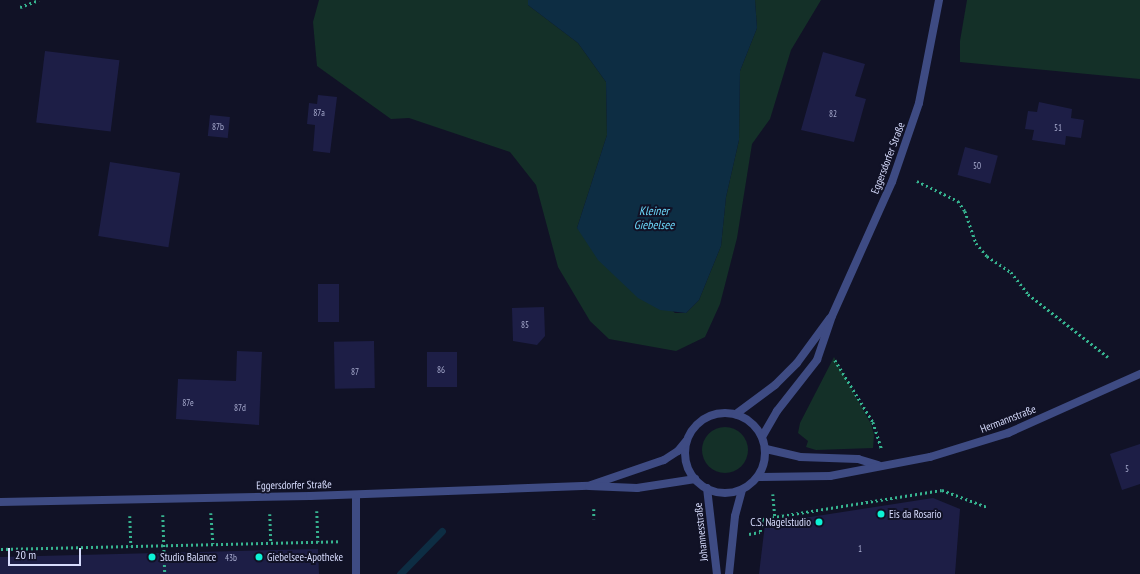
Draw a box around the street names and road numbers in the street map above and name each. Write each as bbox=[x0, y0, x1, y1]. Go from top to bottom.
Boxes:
street label: Eggersdorfer Straße bbox=[868, 120, 908, 196]
street label: Hermannstraße bbox=[978, 402, 1038, 436]
street label: Eggersdorfer Straße bbox=[256, 478, 332, 492]
street label: Johannesstraße bbox=[691, 502, 711, 562]

